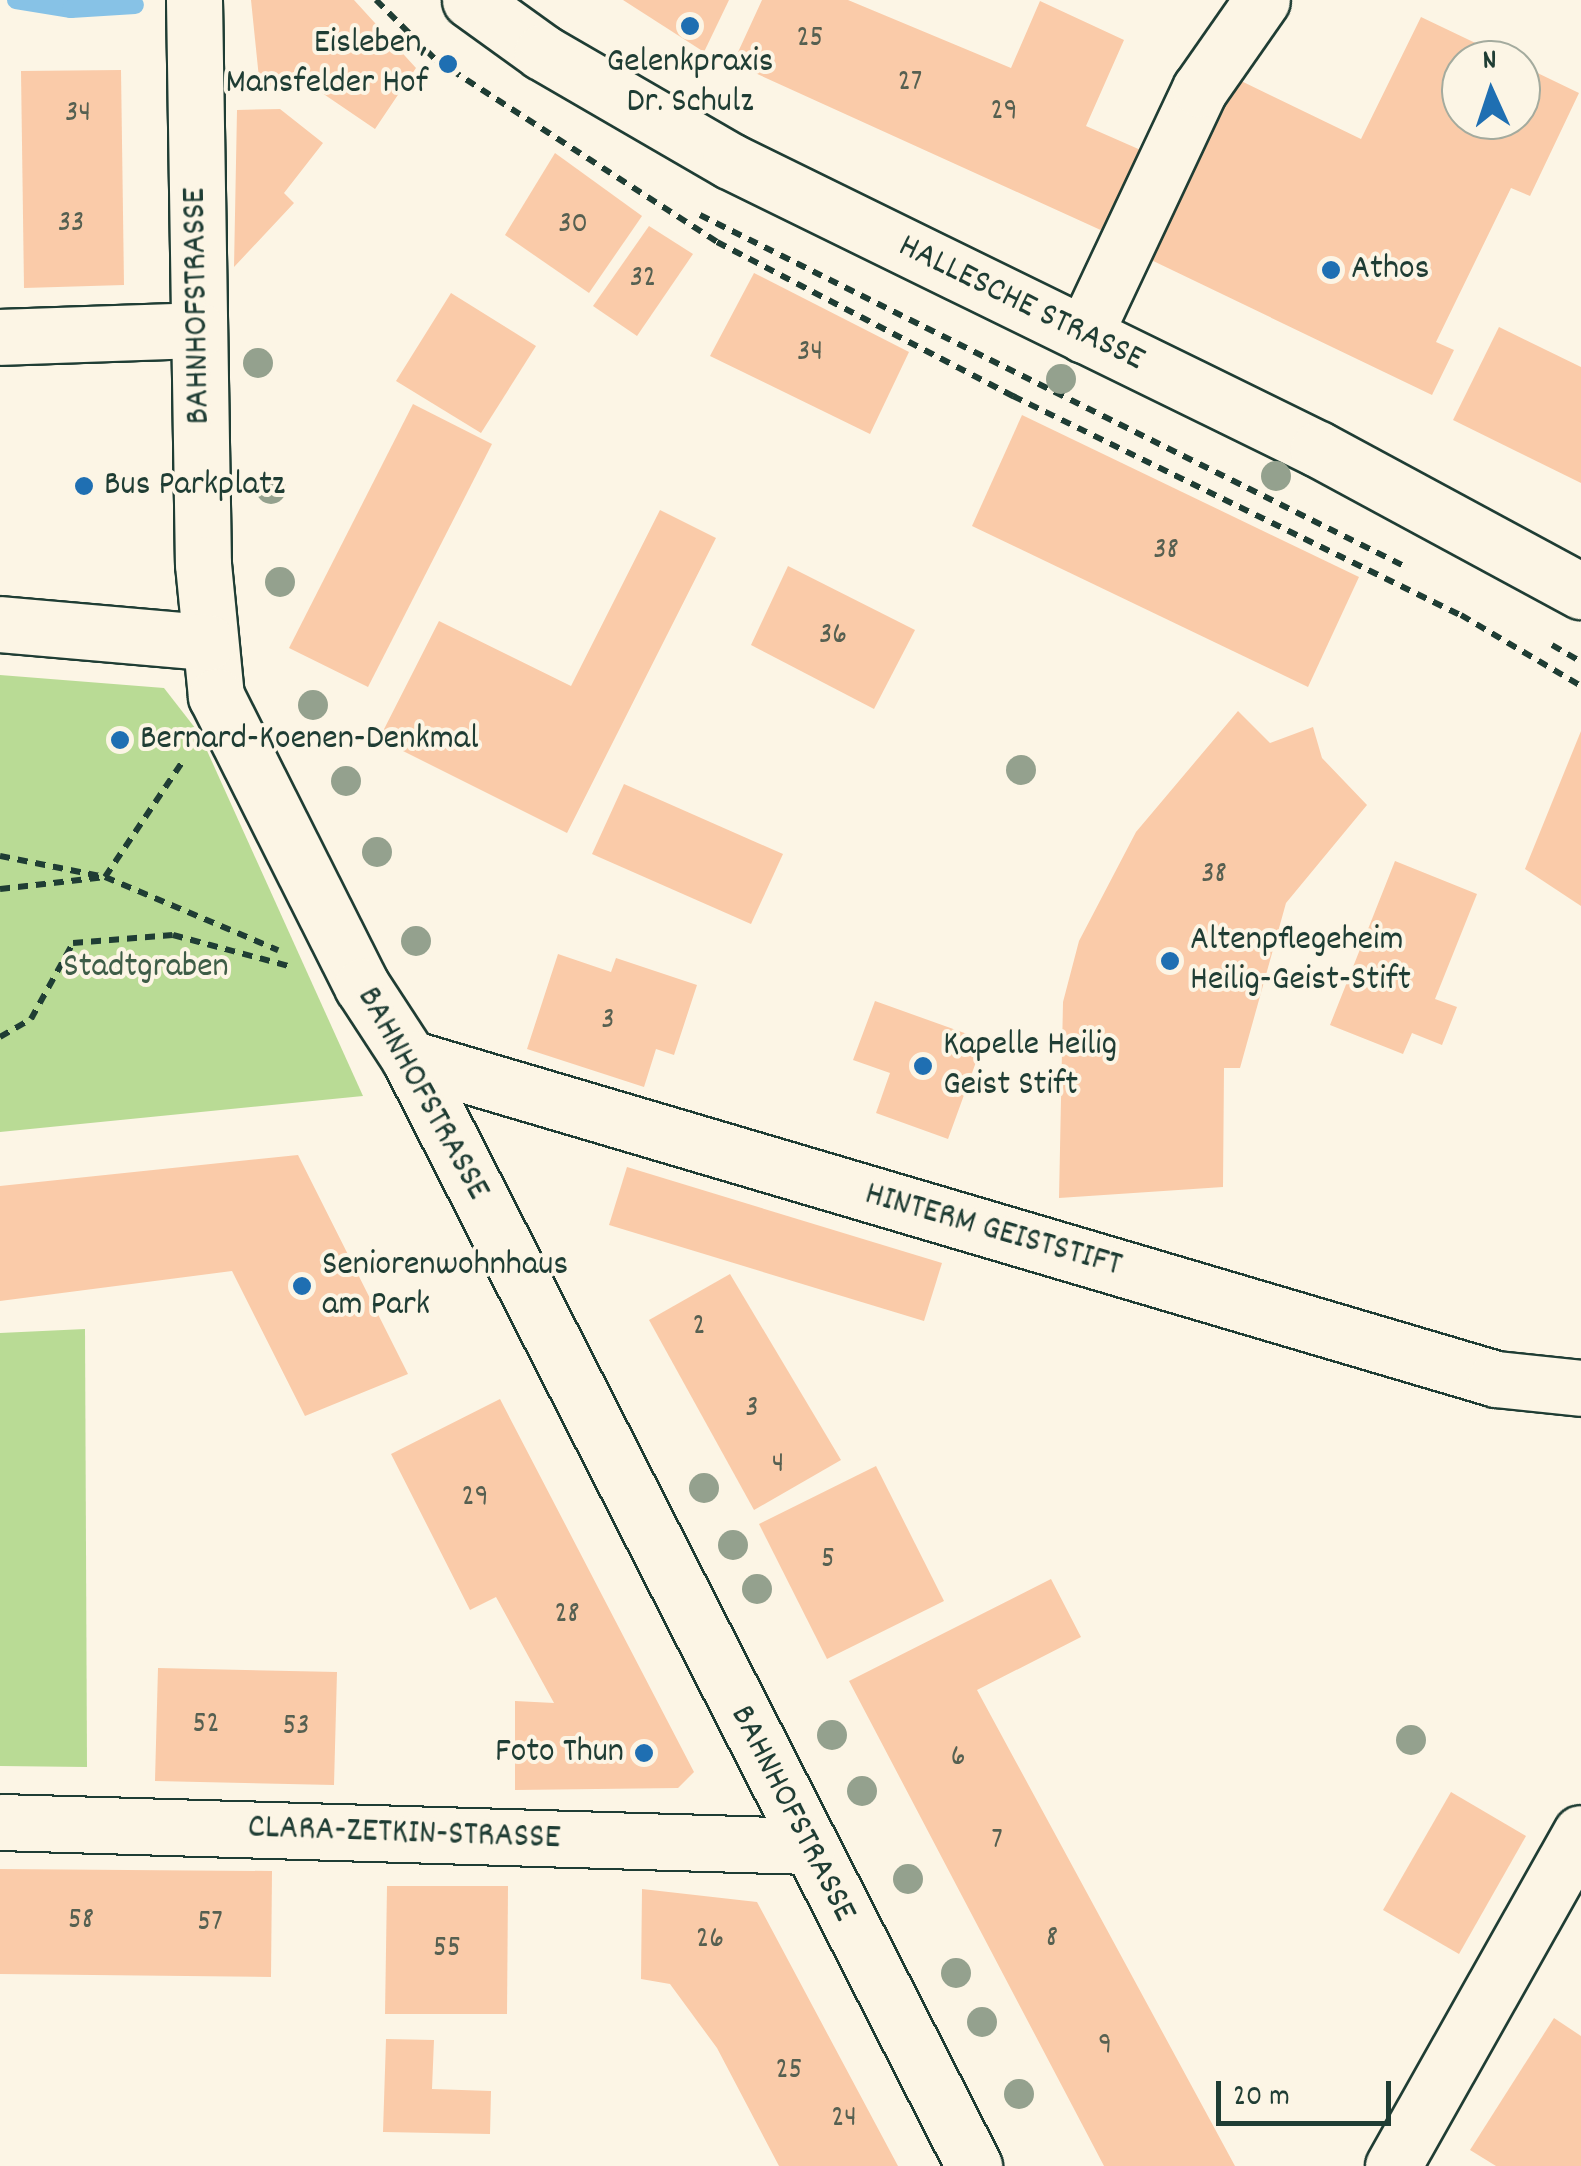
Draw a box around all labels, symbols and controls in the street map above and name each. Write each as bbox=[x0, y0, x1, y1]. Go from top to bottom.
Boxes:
marker: Gelenkpraxis Dr. Schulz bbox=[679, 15, 701, 37]
house number: 25 bbox=[797, 22, 823, 58]
place label: Eisleben, Mansfelder Hof bbox=[225, 23, 428, 105]
north arrow bbox=[1441, 40, 1541, 140]
place label: Gelenkpraxis Dr. Schulz bbox=[607, 42, 773, 124]
text: N bbox=[1482, 42, 1497, 82]
marker: Eisleben, Mansfelder Hof bbox=[437, 53, 459, 75]
house number: 27 bbox=[898, 66, 922, 102]
house number: 29 bbox=[991, 95, 1017, 131]
house number: 34 bbox=[65, 97, 91, 133]
street label: BAHNHOFSTRASSE bbox=[175, 187, 221, 425]
house number: 33 bbox=[58, 207, 84, 243]
house number: 30 bbox=[558, 208, 588, 244]
street label: HALLESCHE STRASSE bbox=[891, 226, 1151, 382]
place label: Athos bbox=[1351, 249, 1429, 291]
marker: Athos bbox=[1320, 259, 1342, 281]
house number: 32 bbox=[630, 262, 656, 298]
house number: 34 bbox=[797, 336, 823, 372]
place label: Bus Parkplatz bbox=[104, 465, 285, 507]
marker: Bus Parkplatz bbox=[73, 475, 95, 497]
house number: 38 bbox=[1153, 534, 1179, 570]
house number: 36 bbox=[819, 619, 847, 655]
place label: Bernard-Koenen-Denkmal bbox=[140, 719, 479, 761]
marker: Bernard-Koenen-Denkmal bbox=[109, 729, 131, 751]
house number: 38 bbox=[1201, 858, 1227, 894]
place label: Altenpflegeheim Heilig-Geist-Stift bbox=[1190, 920, 1411, 1002]
park label: Stadtgraben bbox=[63, 947, 229, 989]
marker: Altenpflegeheim Heilig-Geist-Stift bbox=[1159, 950, 1181, 972]
street label: BAHNHOFSTRASSE bbox=[346, 980, 498, 1208]
house number: 3 bbox=[601, 1004, 615, 1040]
place label: Kapelle Heilig Geist Stift bbox=[943, 1025, 1117, 1107]
marker: Kapelle Heilig Geist Stift bbox=[912, 1055, 934, 1077]
street label: HINTERM GEISTSTIFT bbox=[860, 1174, 1126, 1288]
place label: Seniorenwohnhaus am Park bbox=[322, 1245, 568, 1327]
marker: Seniorenwohnhaus am Park bbox=[291, 1275, 313, 1297]
house number: 2 bbox=[692, 1310, 706, 1346]
house number: 3 bbox=[745, 1392, 759, 1428]
house number: 4 bbox=[772, 1448, 784, 1484]
house number: 29 bbox=[462, 1481, 488, 1517]
house number: 5 bbox=[821, 1543, 835, 1579]
house number: 28 bbox=[554, 1598, 580, 1634]
street label: BAHNHOFSTRASSE bbox=[720, 1699, 864, 1929]
house number: 52 bbox=[193, 1708, 219, 1744]
house number: 53 bbox=[282, 1710, 310, 1746]
place label: Foto Thun bbox=[495, 1732, 624, 1774]
house number: 6 bbox=[951, 1741, 965, 1777]
marker: Foto Thun bbox=[633, 1742, 655, 1764]
street label: CLARA-ZETKIN-STRASSE bbox=[247, 1808, 561, 1860]
house number: 7 bbox=[991, 1824, 1003, 1860]
house number: 58 bbox=[68, 1904, 94, 1940]
house number: 57 bbox=[197, 1906, 223, 1942]
house number: 8 bbox=[1046, 1922, 1058, 1958]
house number: 26 bbox=[696, 1923, 724, 1959]
house number: 55 bbox=[433, 1932, 461, 1968]
house number: 9 bbox=[1098, 2029, 1112, 2065]
house number: 25 bbox=[776, 2054, 802, 2090]
scale bar bbox=[1221, 2061, 1396, 2123]
text: 20 m bbox=[1233, 2077, 1290, 2120]
house number: 24 bbox=[831, 2102, 857, 2138]

